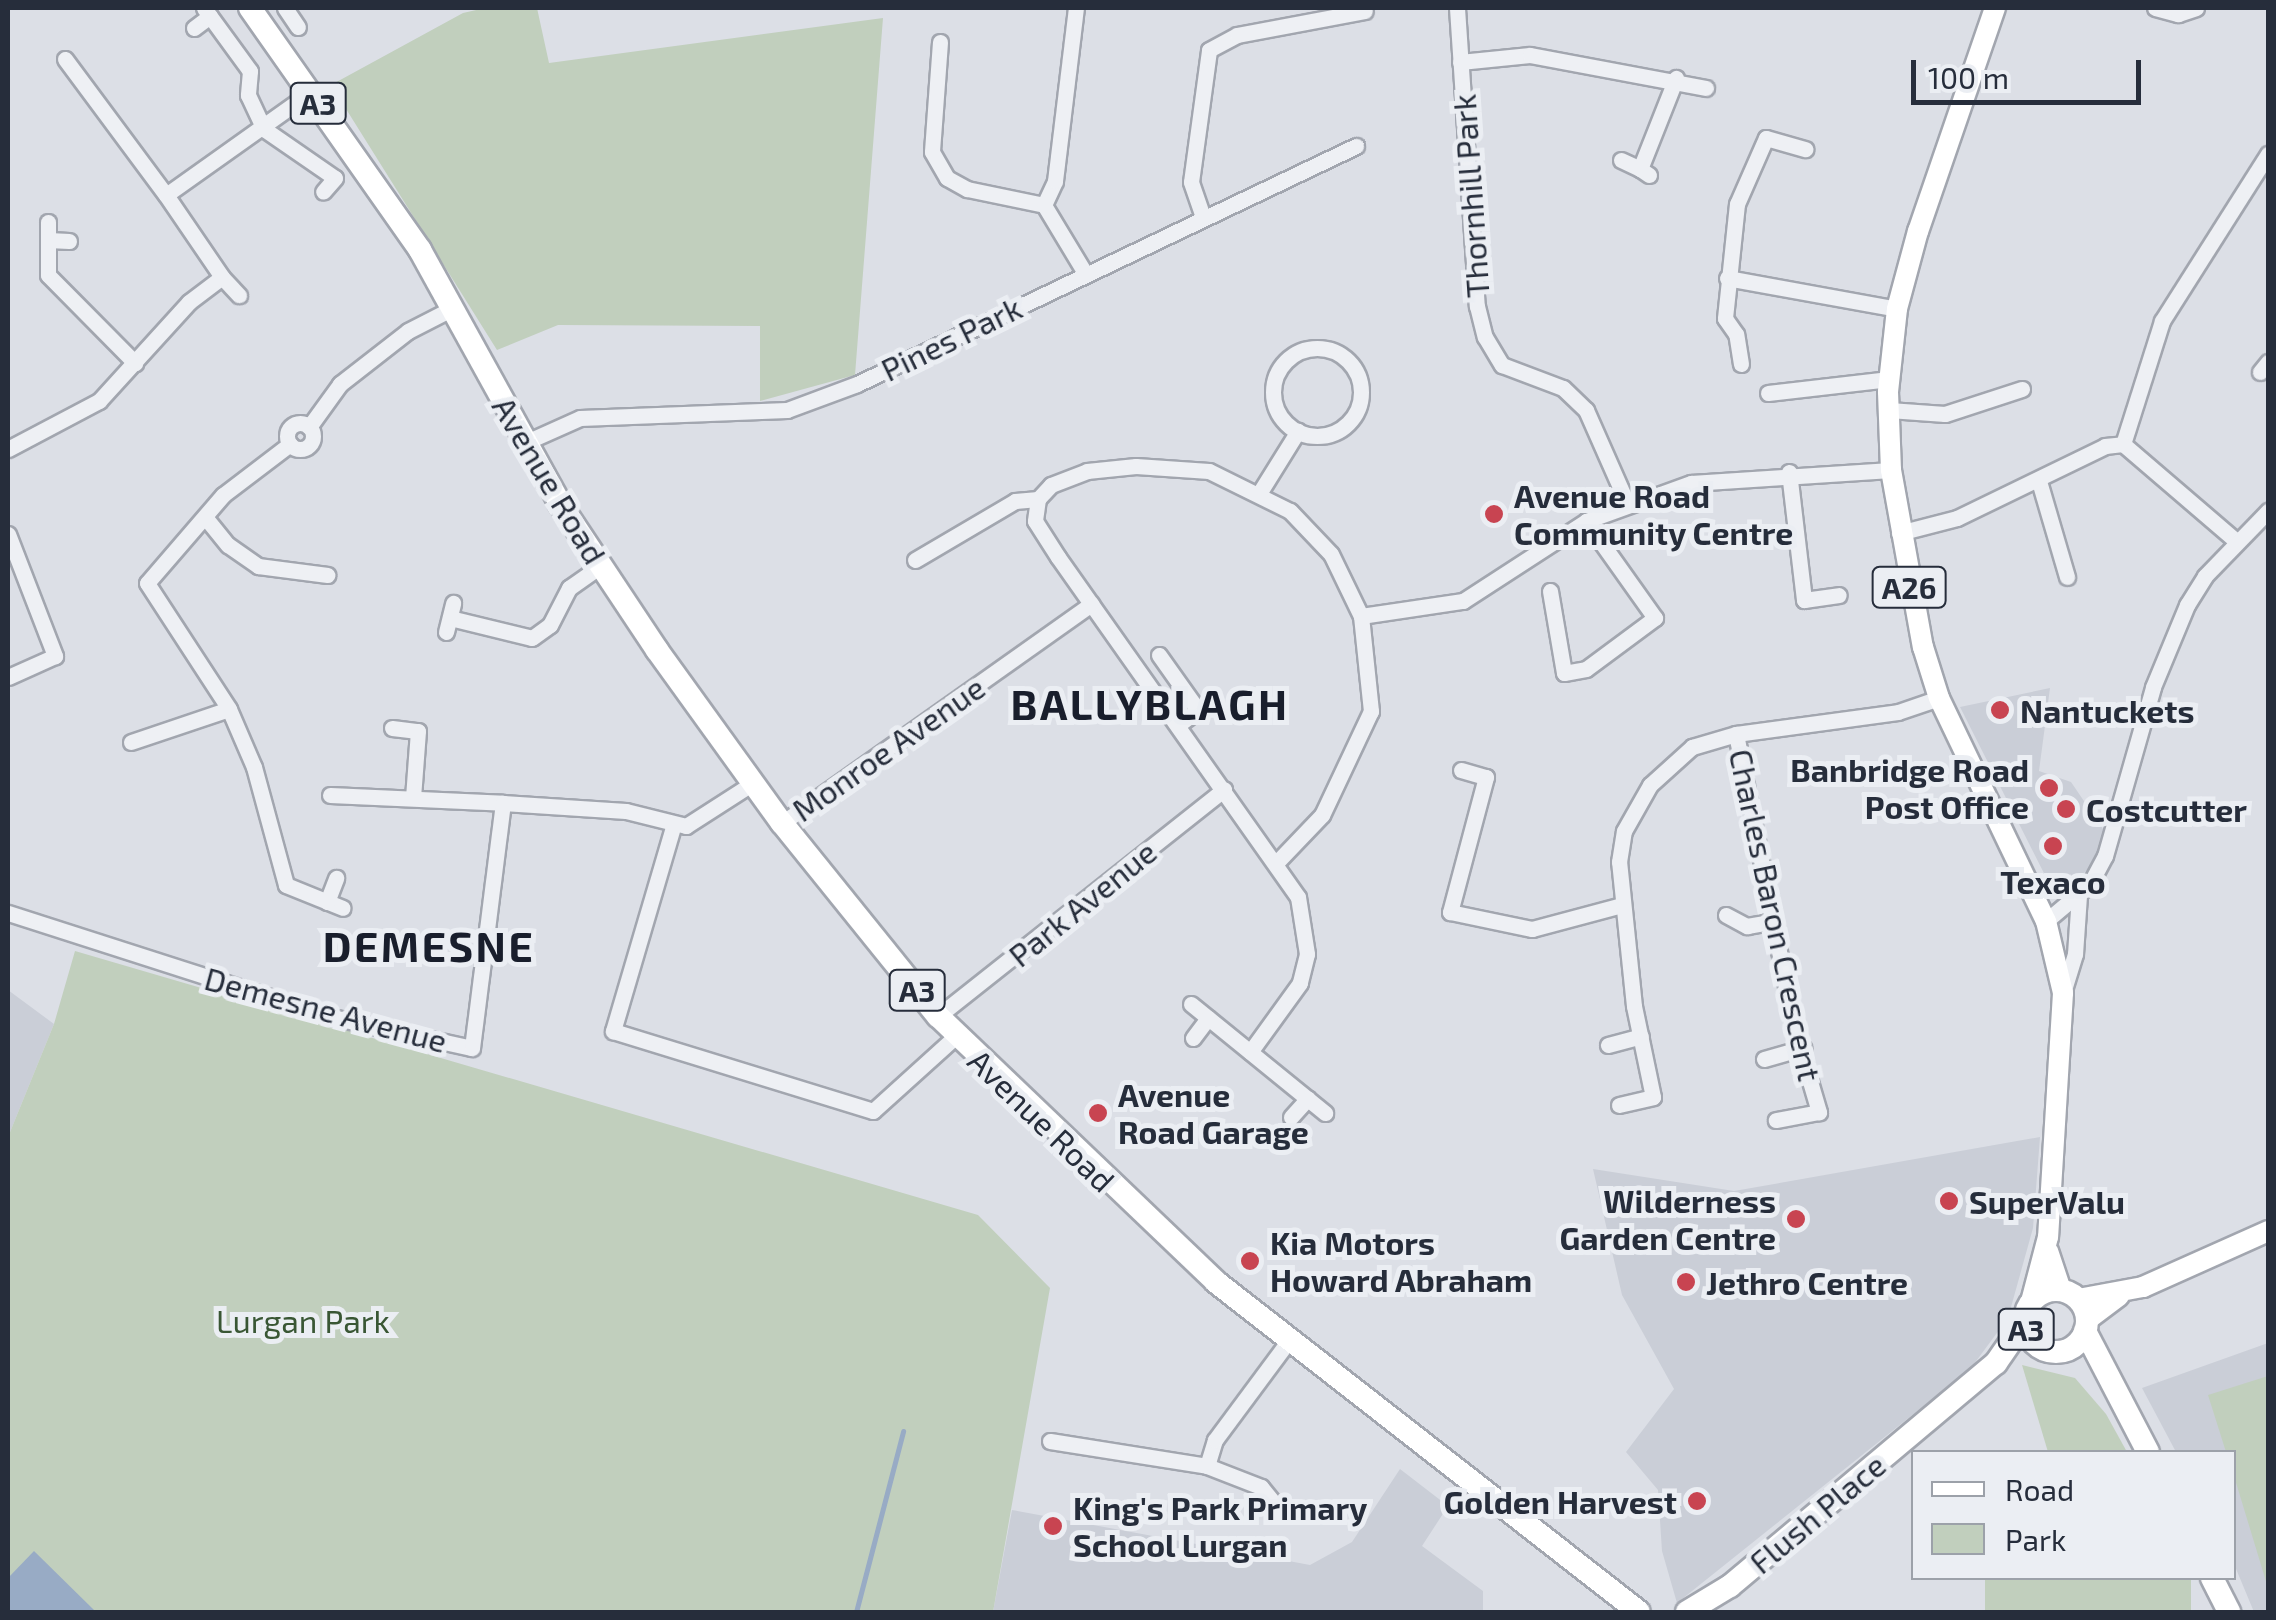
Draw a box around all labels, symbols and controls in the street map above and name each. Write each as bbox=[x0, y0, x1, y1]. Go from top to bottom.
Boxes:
scale bar bbox=[1916, 40, 2146, 102]
text: 100 m bbox=[1928, 59, 2009, 95]
road number: A3 bbox=[288, 78, 348, 128]
street label: Thornhill Park bbox=[1444, 92, 1496, 300]
street label: Pines Park bbox=[875, 288, 1027, 388]
street label: Avenue Road bbox=[485, 390, 615, 570]
place label: Avenue Road Community Centre bbox=[1514, 477, 1794, 552]
marker: Avenue Road Community Centre bbox=[1483, 503, 1505, 525]
road number: A26 bbox=[1872, 562, 1946, 612]
street label: Monroe Avenue bbox=[784, 667, 992, 829]
district label: BALLYBLAGH bbox=[1011, 678, 1289, 728]
place label: Nantuckets bbox=[2020, 691, 2194, 729]
marker: Nantuckets bbox=[1989, 699, 2011, 721]
street label: Charles Baron Crescent bbox=[1722, 745, 1830, 1085]
place label: Banbridge Road Post Office bbox=[1790, 751, 2029, 826]
marker: Banbridge Road Post Office bbox=[2038, 777, 2060, 799]
place label: Costcutter bbox=[2086, 790, 2247, 828]
marker: Costcutter bbox=[2055, 798, 2077, 820]
street label: Park Avenue bbox=[1000, 832, 1164, 974]
marker: Texaco bbox=[2042, 835, 2064, 857]
place label: Texaco bbox=[2000, 862, 2106, 900]
district label: DEMESNE bbox=[323, 920, 535, 970]
street label: Demesne Avenue bbox=[200, 958, 452, 1060]
road number: A3 bbox=[887, 965, 947, 1015]
street label: Avenue Road bbox=[961, 1041, 1123, 1199]
place label: Avenue Road Garage bbox=[1118, 1076, 1309, 1151]
marker: Avenue Road Garage bbox=[1087, 1102, 1109, 1124]
place label: Wilderness Garden Centre bbox=[1560, 1182, 1776, 1257]
place label: SuperValu bbox=[1969, 1182, 2125, 1220]
marker: SuperValu bbox=[1938, 1190, 1960, 1212]
marker: Wilderness Garden Centre bbox=[1785, 1208, 1807, 1230]
place label: Kia Motors Howard Abraham bbox=[1270, 1224, 1533, 1299]
marker: Kia Motors Howard Abraham bbox=[1239, 1250, 1261, 1272]
place label: Jethro Centre bbox=[1706, 1263, 1908, 1301]
marker: Jethro Centre bbox=[1675, 1271, 1697, 1293]
park label: Lurgan Park bbox=[216, 1301, 390, 1339]
road number: A3 bbox=[1996, 1304, 2056, 1354]
street label: Flush Place bbox=[1741, 1445, 1893, 1581]
legend bbox=[1911, 1450, 2236, 1580]
text: Road bbox=[2005, 1471, 2074, 1507]
place label: Golden Harvest bbox=[1444, 1482, 1677, 1520]
place label: King's Park Primary School Lurgan bbox=[1073, 1489, 1367, 1564]
marker: Golden Harvest bbox=[1686, 1490, 1708, 1512]
marker: King's Park Primary School Lurgan bbox=[1042, 1515, 1064, 1537]
text: Park bbox=[2005, 1521, 2066, 1557]

